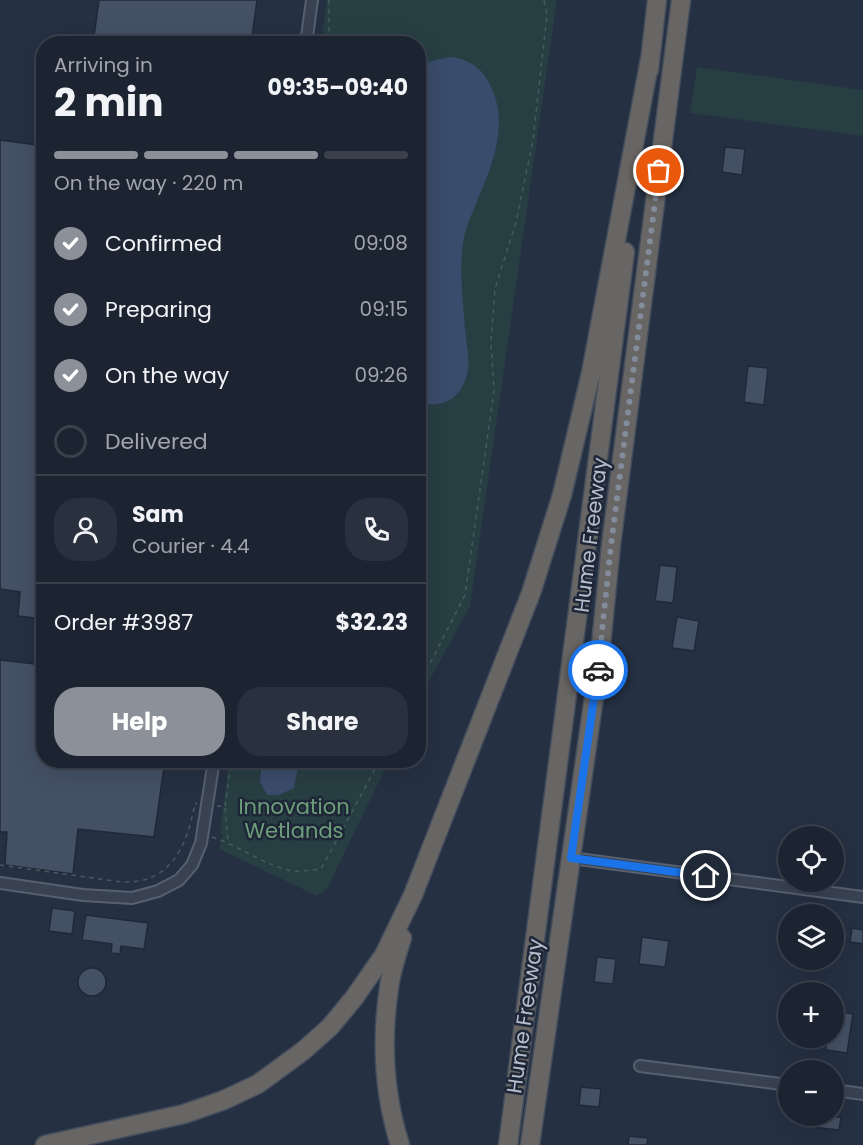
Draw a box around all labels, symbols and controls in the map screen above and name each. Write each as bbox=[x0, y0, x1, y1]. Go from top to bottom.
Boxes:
text: Arriving in bbox=[54, 51, 153, 79]
text: 09:35–09:40 bbox=[268, 72, 408, 103]
text: 2 min bbox=[54, 75, 164, 130]
pin bbox=[633, 145, 684, 196]
icon: bag bbox=[642, 154, 675, 187]
text: On the way · 220 m bbox=[54, 169, 243, 197]
icon: check bbox=[54, 227, 87, 260]
text: Confirmed bbox=[105, 228, 222, 259]
text: 09:08 bbox=[353, 229, 408, 257]
icon: check bbox=[54, 293, 87, 326]
text: Preparing bbox=[105, 294, 212, 325]
text: 09:15 bbox=[360, 295, 408, 323]
icon: check bbox=[54, 359, 87, 392]
text: On the way bbox=[105, 360, 229, 391]
text: 09:26 bbox=[354, 361, 408, 389]
text: Delivered bbox=[105, 426, 208, 457]
street label: Hume Freeway bbox=[567, 456, 614, 614]
button: person bbox=[54, 498, 117, 561]
button: phone bbox=[345, 498, 408, 561]
text: Sam bbox=[132, 499, 184, 530]
text: Courier · 4.4 bbox=[132, 532, 250, 560]
text: Order #3987 bbox=[54, 607, 193, 638]
text: $32.23 bbox=[336, 607, 408, 638]
courier bbox=[568, 640, 628, 700]
icon: car bbox=[582, 654, 615, 687]
button: Help bbox=[54, 687, 225, 756]
button: Share bbox=[237, 687, 408, 756]
park label: Innovation Wetlands bbox=[238, 792, 350, 845]
map controls bbox=[778, 826, 844, 1126]
button: locate bbox=[778, 826, 844, 892]
pin bbox=[680, 850, 731, 901]
icon: home bbox=[689, 859, 722, 892]
button: layers bbox=[778, 904, 844, 970]
street label: Hume Freeway bbox=[499, 937, 550, 1095]
button: + bbox=[778, 982, 844, 1048]
button: − bbox=[778, 1060, 844, 1126]

